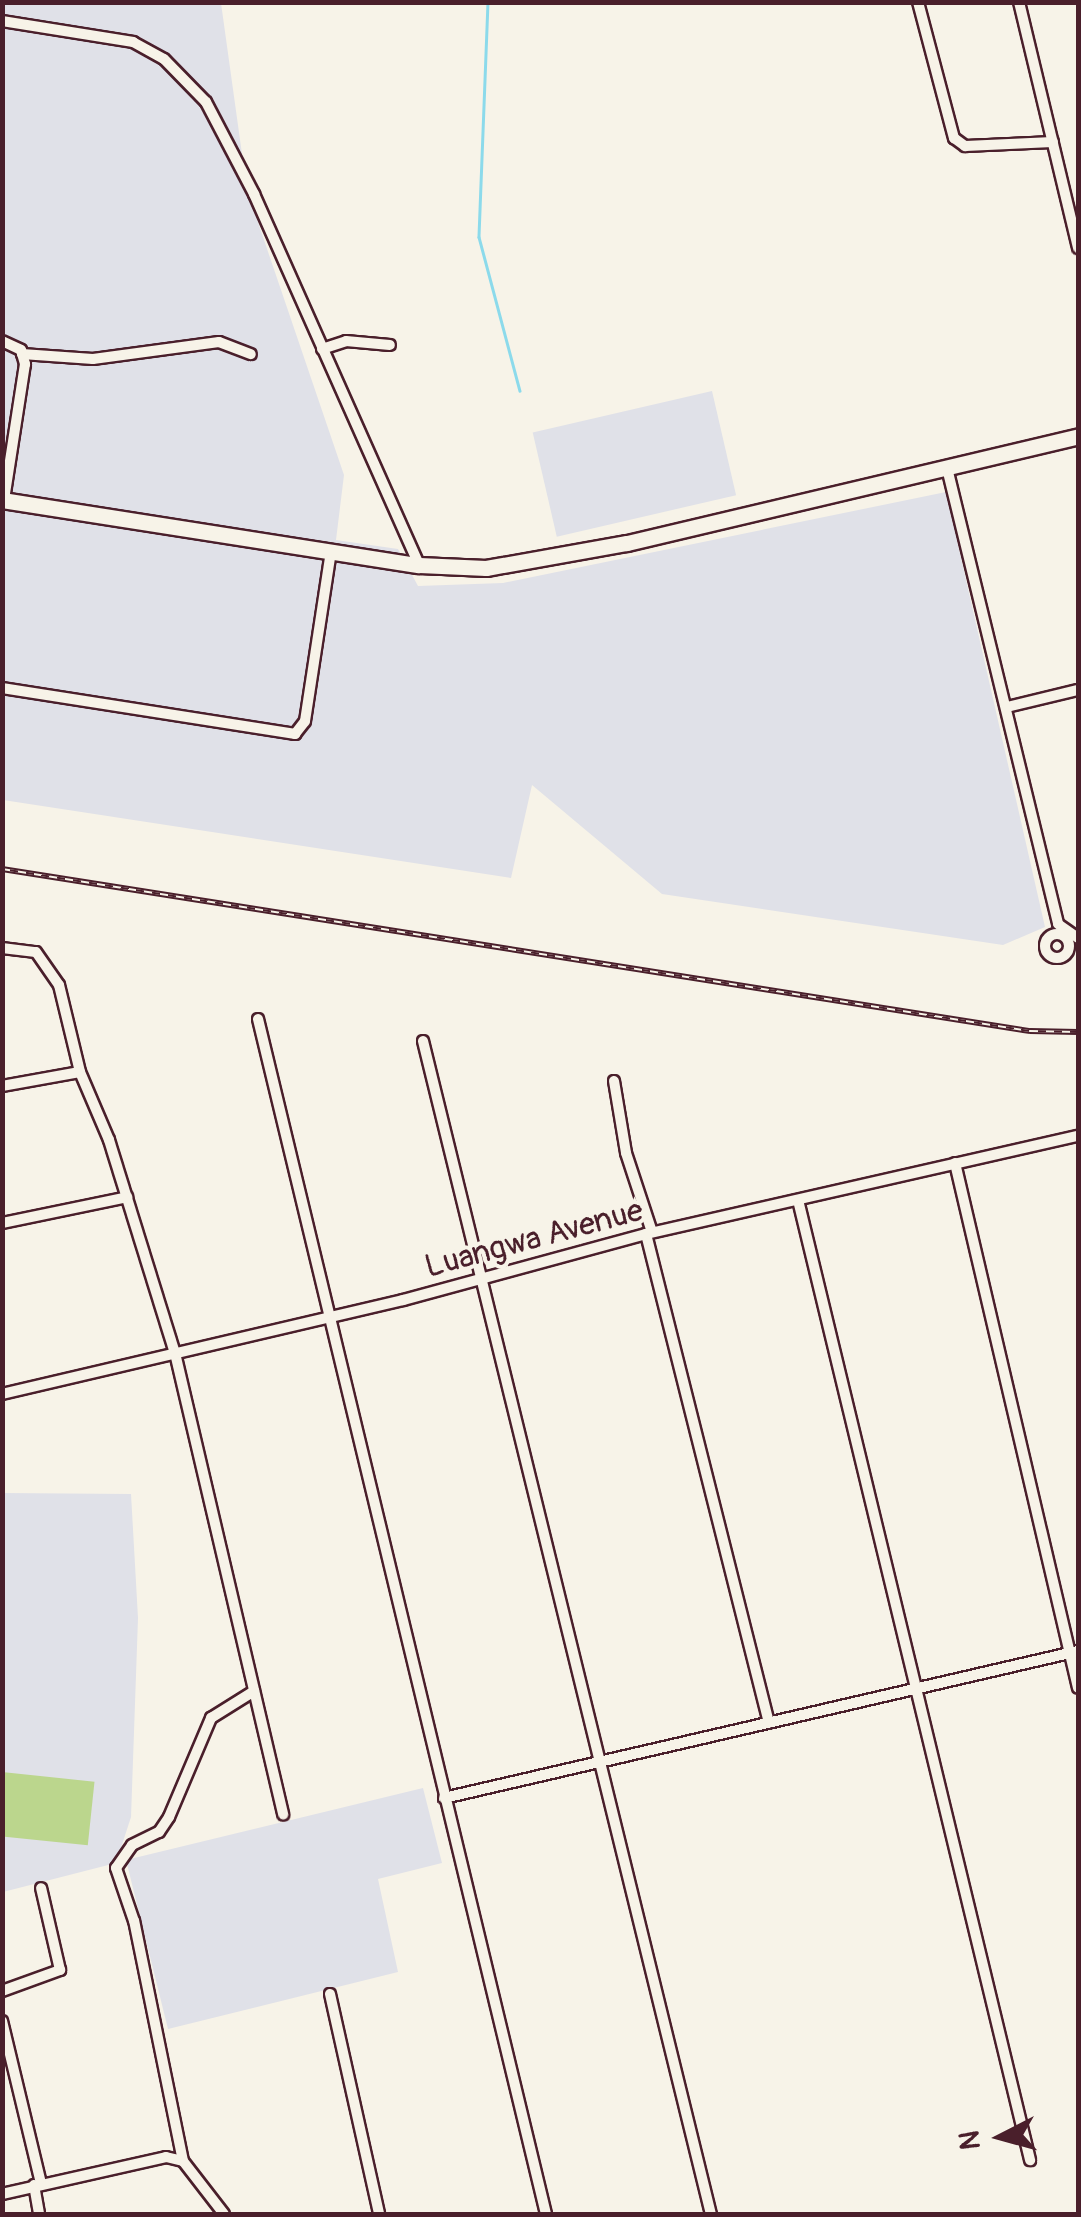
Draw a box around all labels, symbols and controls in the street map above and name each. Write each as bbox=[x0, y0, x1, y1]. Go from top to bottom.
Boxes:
street label: Luangwa Avenue bbox=[421, 1191, 647, 1287]
north arrow bbox=[951, 2087, 1051, 2187]
text: N bbox=[952, 2129, 989, 2151]

